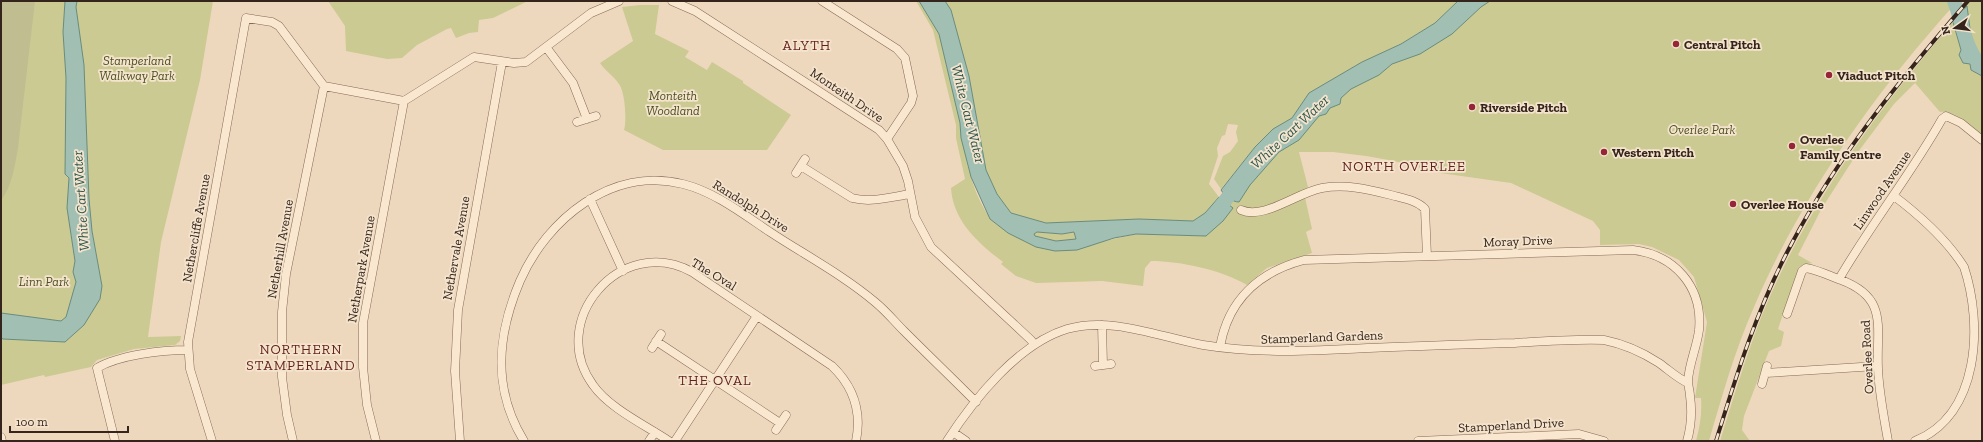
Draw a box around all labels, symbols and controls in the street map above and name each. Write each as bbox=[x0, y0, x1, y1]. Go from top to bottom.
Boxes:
north arrow bbox=[1935, 8, 1975, 48]
text: N bbox=[1938, 24, 1953, 36]
district label: ALYTH bbox=[783, 37, 831, 54]
place label: Central Pitch bbox=[1684, 37, 1761, 52]
marker: Central Pitch bbox=[1671, 39, 1681, 49]
park label: Stamperland Walkway Park bbox=[99, 53, 175, 83]
water label: White Cart Water bbox=[948, 63, 988, 165]
street label: Monteith Drive bbox=[807, 65, 887, 125]
place label: Viaduct Pitch bbox=[1837, 68, 1916, 83]
marker: Viaduct Pitch bbox=[1824, 70, 1834, 80]
park label: Monteith Woodland bbox=[646, 88, 700, 118]
water label: White Cart Water bbox=[1247, 91, 1333, 172]
place label: Riverside Pitch bbox=[1480, 100, 1568, 115]
marker: Riverside Pitch bbox=[1467, 102, 1477, 112]
park label: Overlee Park bbox=[1669, 122, 1736, 137]
place label: Overlee Family Centre bbox=[1800, 132, 1882, 162]
marker: Overlee Family Centre bbox=[1787, 141, 1797, 151]
place label: Western Pitch bbox=[1612, 145, 1695, 160]
marker: Western Pitch bbox=[1599, 147, 1609, 157]
street label: Linwood Avenue bbox=[1850, 148, 1914, 232]
water label: White Cart Water bbox=[69, 150, 93, 252]
district label: NORTH OVERLEE bbox=[1342, 158, 1466, 175]
street label: Nethercliffe Avenue bbox=[179, 173, 213, 283]
street label: Randolph Drive bbox=[710, 177, 792, 235]
street label: Nethervale Avenue bbox=[439, 195, 473, 301]
place label: Overlee House bbox=[1741, 197, 1825, 212]
street label: Netherhill Avenue bbox=[264, 198, 296, 300]
marker: Overlee House bbox=[1728, 199, 1738, 209]
street label: Netherpark Avenue bbox=[344, 214, 378, 324]
street label: Moray Drive bbox=[1483, 232, 1553, 250]
street label: The Oval bbox=[689, 255, 740, 294]
park label: Linn Park bbox=[19, 274, 69, 289]
street label: Overlee Road bbox=[1858, 320, 1876, 394]
street label: Stamperland Gardens bbox=[1261, 327, 1384, 347]
district label: NORTHERN STAMPERLAND bbox=[246, 341, 356, 374]
district label: THE OVAL bbox=[678, 372, 752, 389]
scale bar bbox=[10, 408, 128, 434]
text: 100 m bbox=[16, 415, 48, 429]
street label: Stamperland Drive bbox=[1458, 415, 1564, 435]

